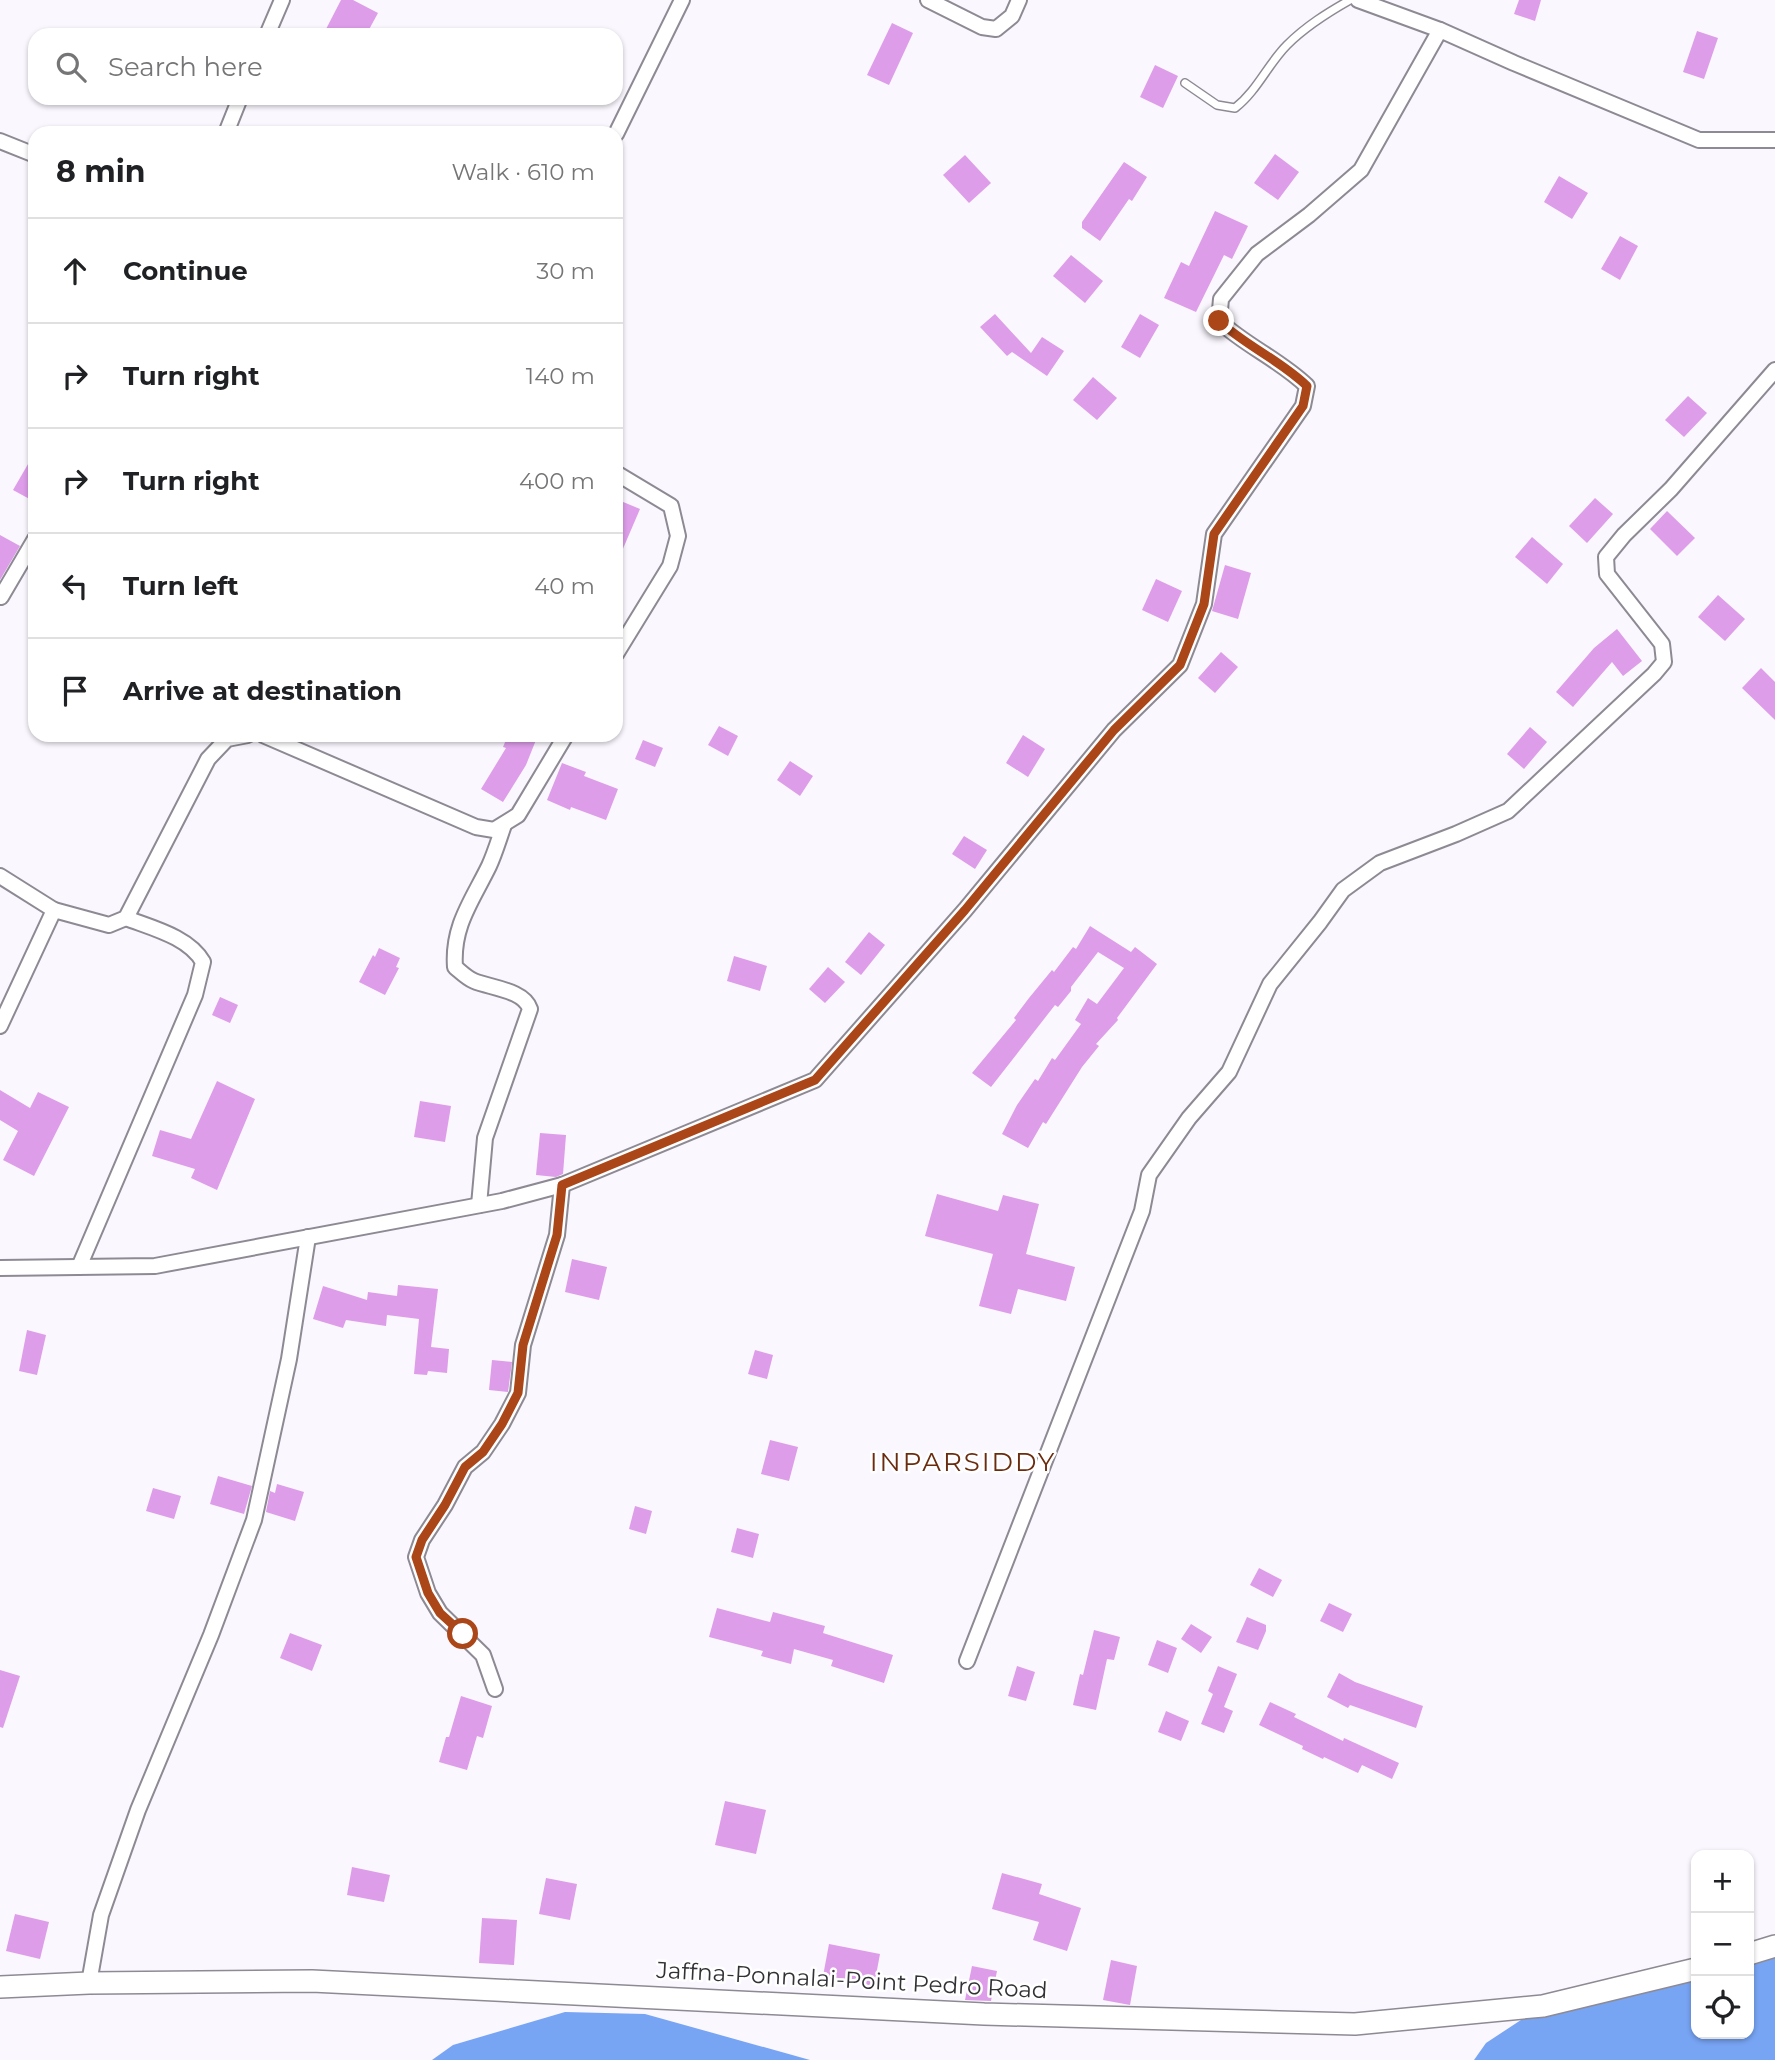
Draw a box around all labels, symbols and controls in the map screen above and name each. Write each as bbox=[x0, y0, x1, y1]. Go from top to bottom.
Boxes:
search box bbox=[28, 28, 623, 105]
icon: search bbox=[52, 48, 90, 86]
text: Search here bbox=[108, 51, 263, 83]
text: 8 min bbox=[56, 153, 146, 190]
text: Walk · 610 m bbox=[451, 158, 595, 186]
icon: ahead bbox=[56, 252, 94, 290]
text: Continue bbox=[123, 255, 248, 287]
text: 30 m bbox=[536, 257, 595, 285]
route end bbox=[1203, 305, 1234, 336]
icon: right bbox=[56, 357, 94, 395]
text: Turn right bbox=[123, 360, 259, 392]
text: 140 m bbox=[526, 362, 595, 390]
icon: right bbox=[56, 462, 94, 500]
text: Turn right bbox=[123, 465, 259, 497]
text: 400 m bbox=[519, 467, 595, 495]
icon: left bbox=[56, 567, 94, 605]
text: Turn left bbox=[123, 570, 239, 602]
text: 40 m bbox=[534, 572, 595, 600]
icon: arrive bbox=[56, 672, 94, 710]
text: Arrive at destination bbox=[123, 675, 402, 707]
district label: INPARSIDDY bbox=[870, 1446, 1056, 1478]
route start bbox=[447, 1618, 478, 1649]
map controls bbox=[1691, 1850, 1754, 2039]
button: + bbox=[1691, 1850, 1754, 1913]
button: − bbox=[1691, 1913, 1754, 1976]
street label: Jaffna-Ponnalai-Point Pedro Road bbox=[655, 1956, 1048, 2004]
button: locate bbox=[1691, 1976, 1754, 2039]

